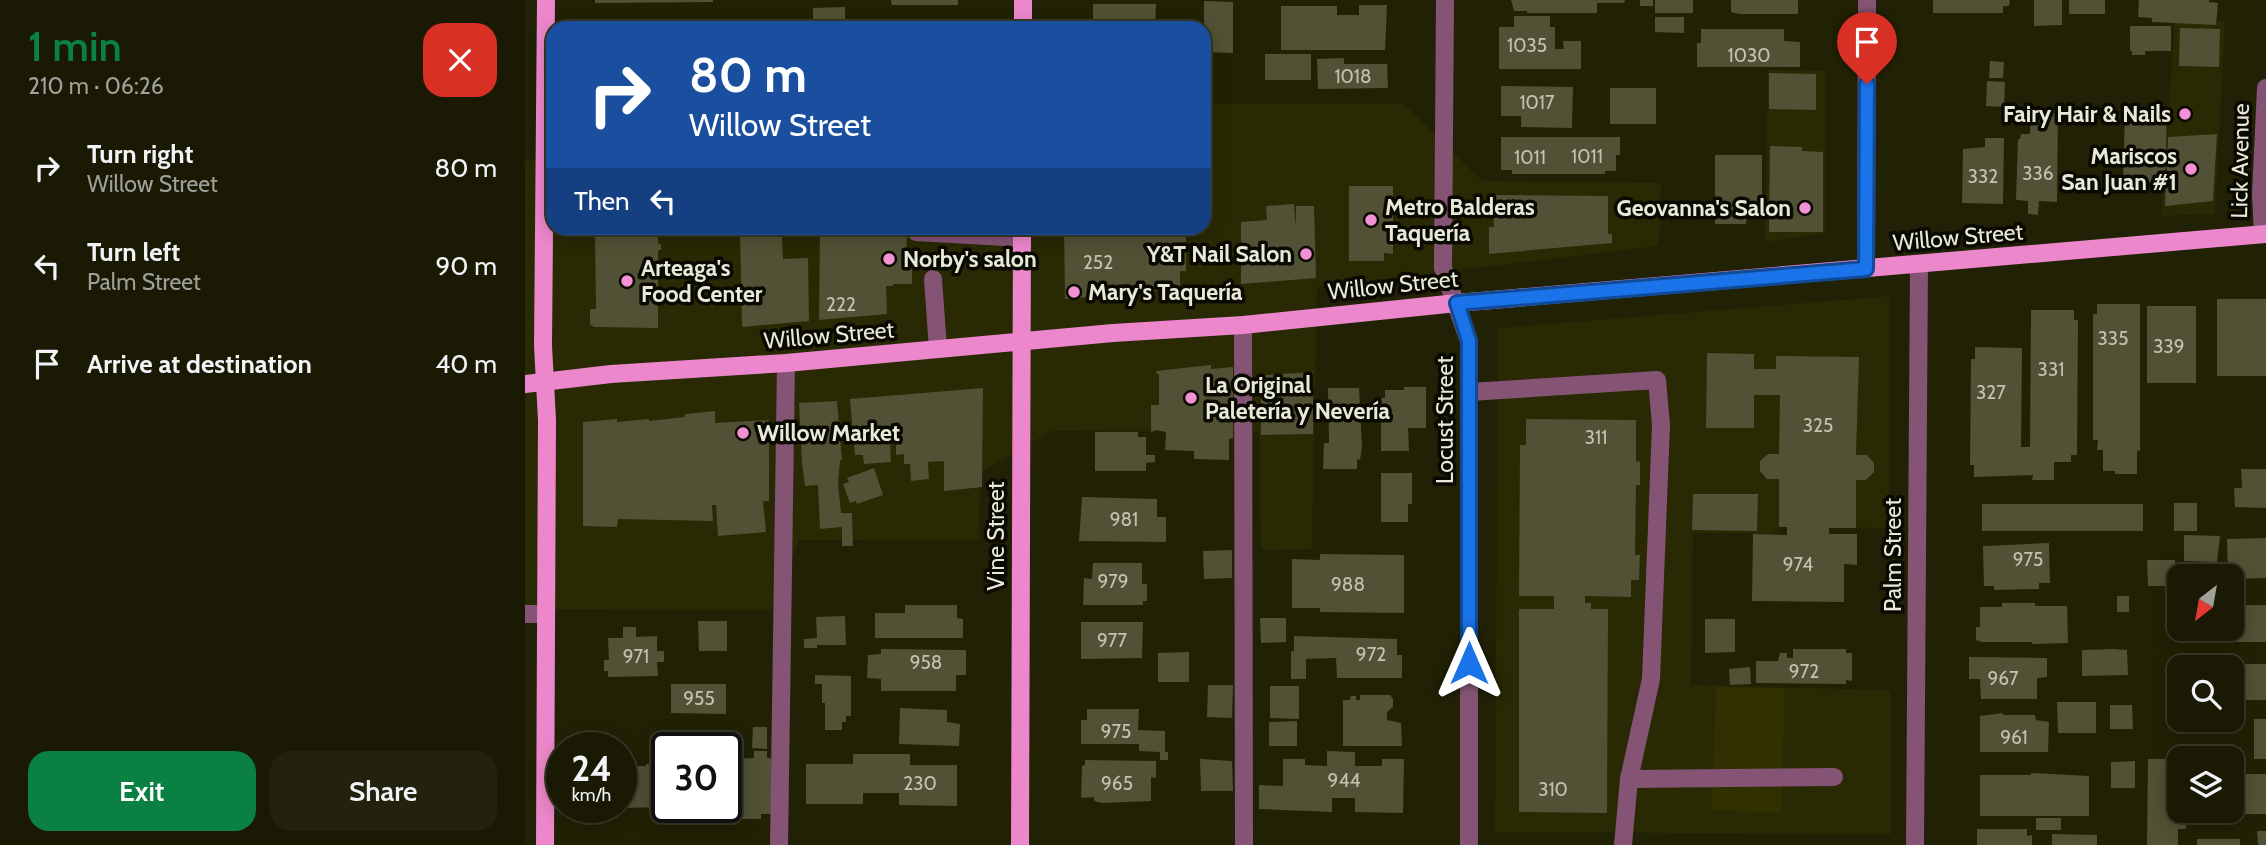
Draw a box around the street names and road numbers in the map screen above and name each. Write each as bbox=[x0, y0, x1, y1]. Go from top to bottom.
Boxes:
street label: Lick Avenue bbox=[2225, 103, 2255, 219]
street label: Willow Street bbox=[1892, 217, 2025, 257]
street label: Willow Street bbox=[1327, 264, 1460, 306]
street label: Willow Street bbox=[763, 315, 896, 355]
street label: Locust Street bbox=[1431, 356, 1459, 484]
street label: Vine Street bbox=[982, 481, 1010, 590]
street label: Palm Street bbox=[1879, 498, 1907, 612]

